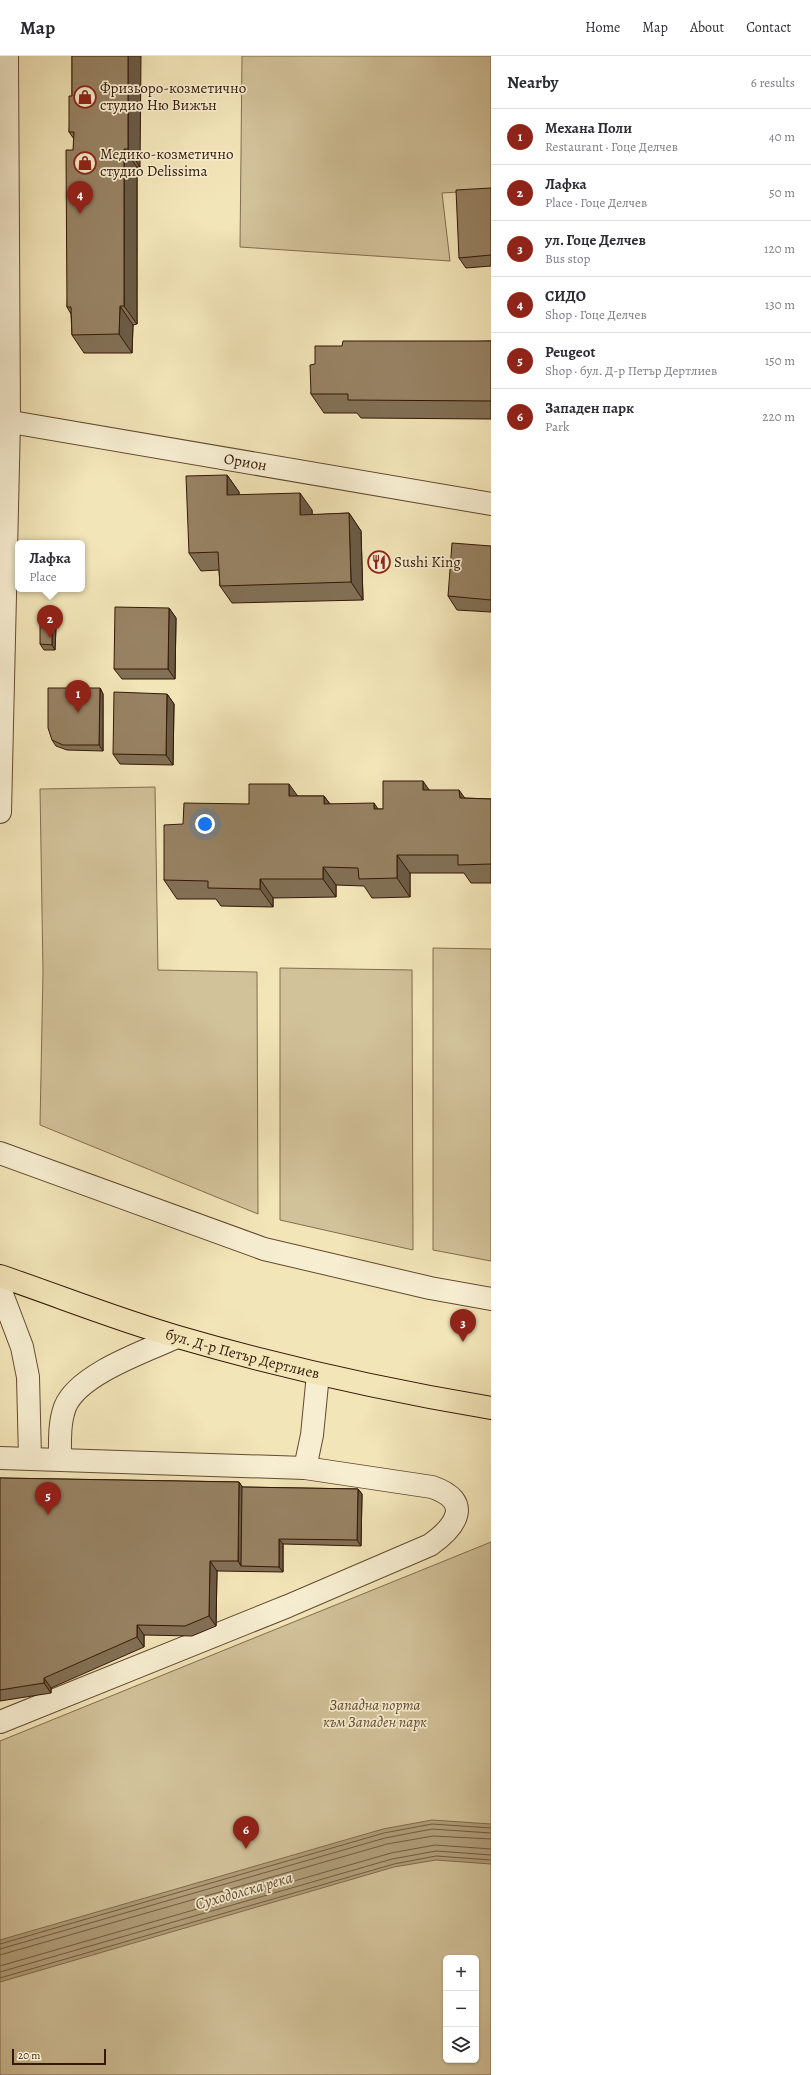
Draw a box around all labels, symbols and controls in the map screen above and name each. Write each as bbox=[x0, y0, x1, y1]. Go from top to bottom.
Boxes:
text: Map bbox=[20, 15, 55, 41]
text: Home bbox=[585, 18, 620, 37]
text: Map bbox=[642, 18, 668, 37]
text: About bbox=[690, 18, 724, 37]
text: Contact bbox=[746, 18, 791, 37]
text: Nearby bbox=[507, 71, 558, 94]
text: 6 results bbox=[751, 74, 795, 91]
place label: Фризьоро-козметично студио Ню Вижън bbox=[100, 78, 246, 115]
shop icon: Фризьоро-козметично студио Ню Вижън bbox=[72, 84, 98, 110]
text: Механа Поли bbox=[545, 118, 632, 138]
text: 1 bbox=[518, 128, 522, 145]
text: 40 m bbox=[769, 128, 795, 145]
text: Restaurant · Гоце Делчев bbox=[545, 138, 678, 155]
place label: Медико-козметично студио Delissima bbox=[100, 144, 234, 181]
shop icon: Медико-козметично студио Delissima bbox=[72, 150, 98, 176]
text: Лафка bbox=[545, 174, 587, 194]
pin: 4 bbox=[67, 181, 93, 214]
text: 2 bbox=[517, 184, 523, 201]
text: 50 m bbox=[769, 184, 795, 201]
text: Place · Гоце Делчев bbox=[545, 194, 647, 211]
text: ул. Гоце Делчев bbox=[545, 230, 646, 250]
text: 3 bbox=[517, 240, 523, 257]
text: 120 m bbox=[764, 240, 795, 257]
text: Bus stop bbox=[545, 250, 590, 267]
text: СИДО bbox=[545, 286, 586, 306]
text: 4 bbox=[517, 296, 523, 313]
text: 130 m bbox=[765, 296, 795, 313]
text: Shop · Гоце Делчев bbox=[545, 306, 647, 323]
text: Peugeot bbox=[545, 342, 596, 362]
text: 5 bbox=[517, 352, 523, 369]
text: 150 m bbox=[765, 352, 795, 369]
text: Shop · бул. Д-р Петър Дертлиев bbox=[545, 362, 717, 379]
text: Западен парк bbox=[545, 398, 634, 418]
text: 6 bbox=[517, 408, 523, 425]
text: 220 m bbox=[762, 408, 795, 425]
text: Park bbox=[545, 418, 569, 435]
street label: Орион bbox=[222, 448, 269, 476]
popup bbox=[15, 540, 85, 592]
text: Лафка bbox=[29, 548, 71, 568]
restaurant icon: Sushi King bbox=[366, 549, 392, 575]
place label: Sushi King bbox=[394, 552, 461, 572]
text: Place bbox=[29, 568, 57, 585]
pin: 2 bbox=[37, 605, 63, 638]
pin: 1 bbox=[65, 680, 91, 713]
your location bbox=[195, 814, 215, 834]
pin: 3 bbox=[450, 1309, 476, 1342]
street label: бул. Д-р Петър Дертлиев bbox=[163, 1324, 322, 1384]
pin: 5 bbox=[35, 1482, 61, 1515]
park label: Западна порта към Западен парк bbox=[323, 1695, 427, 1732]
pin: 6 bbox=[233, 1816, 259, 1849]
water label: Суходолска река bbox=[193, 1867, 295, 1915]
map controls bbox=[443, 1955, 479, 2063]
button: + bbox=[443, 1955, 479, 1991]
button: − bbox=[443, 1991, 479, 2027]
button: layers bbox=[443, 2027, 479, 2063]
scale bar bbox=[12, 2047, 106, 2066]
text: 20 m bbox=[18, 2048, 40, 2063]

